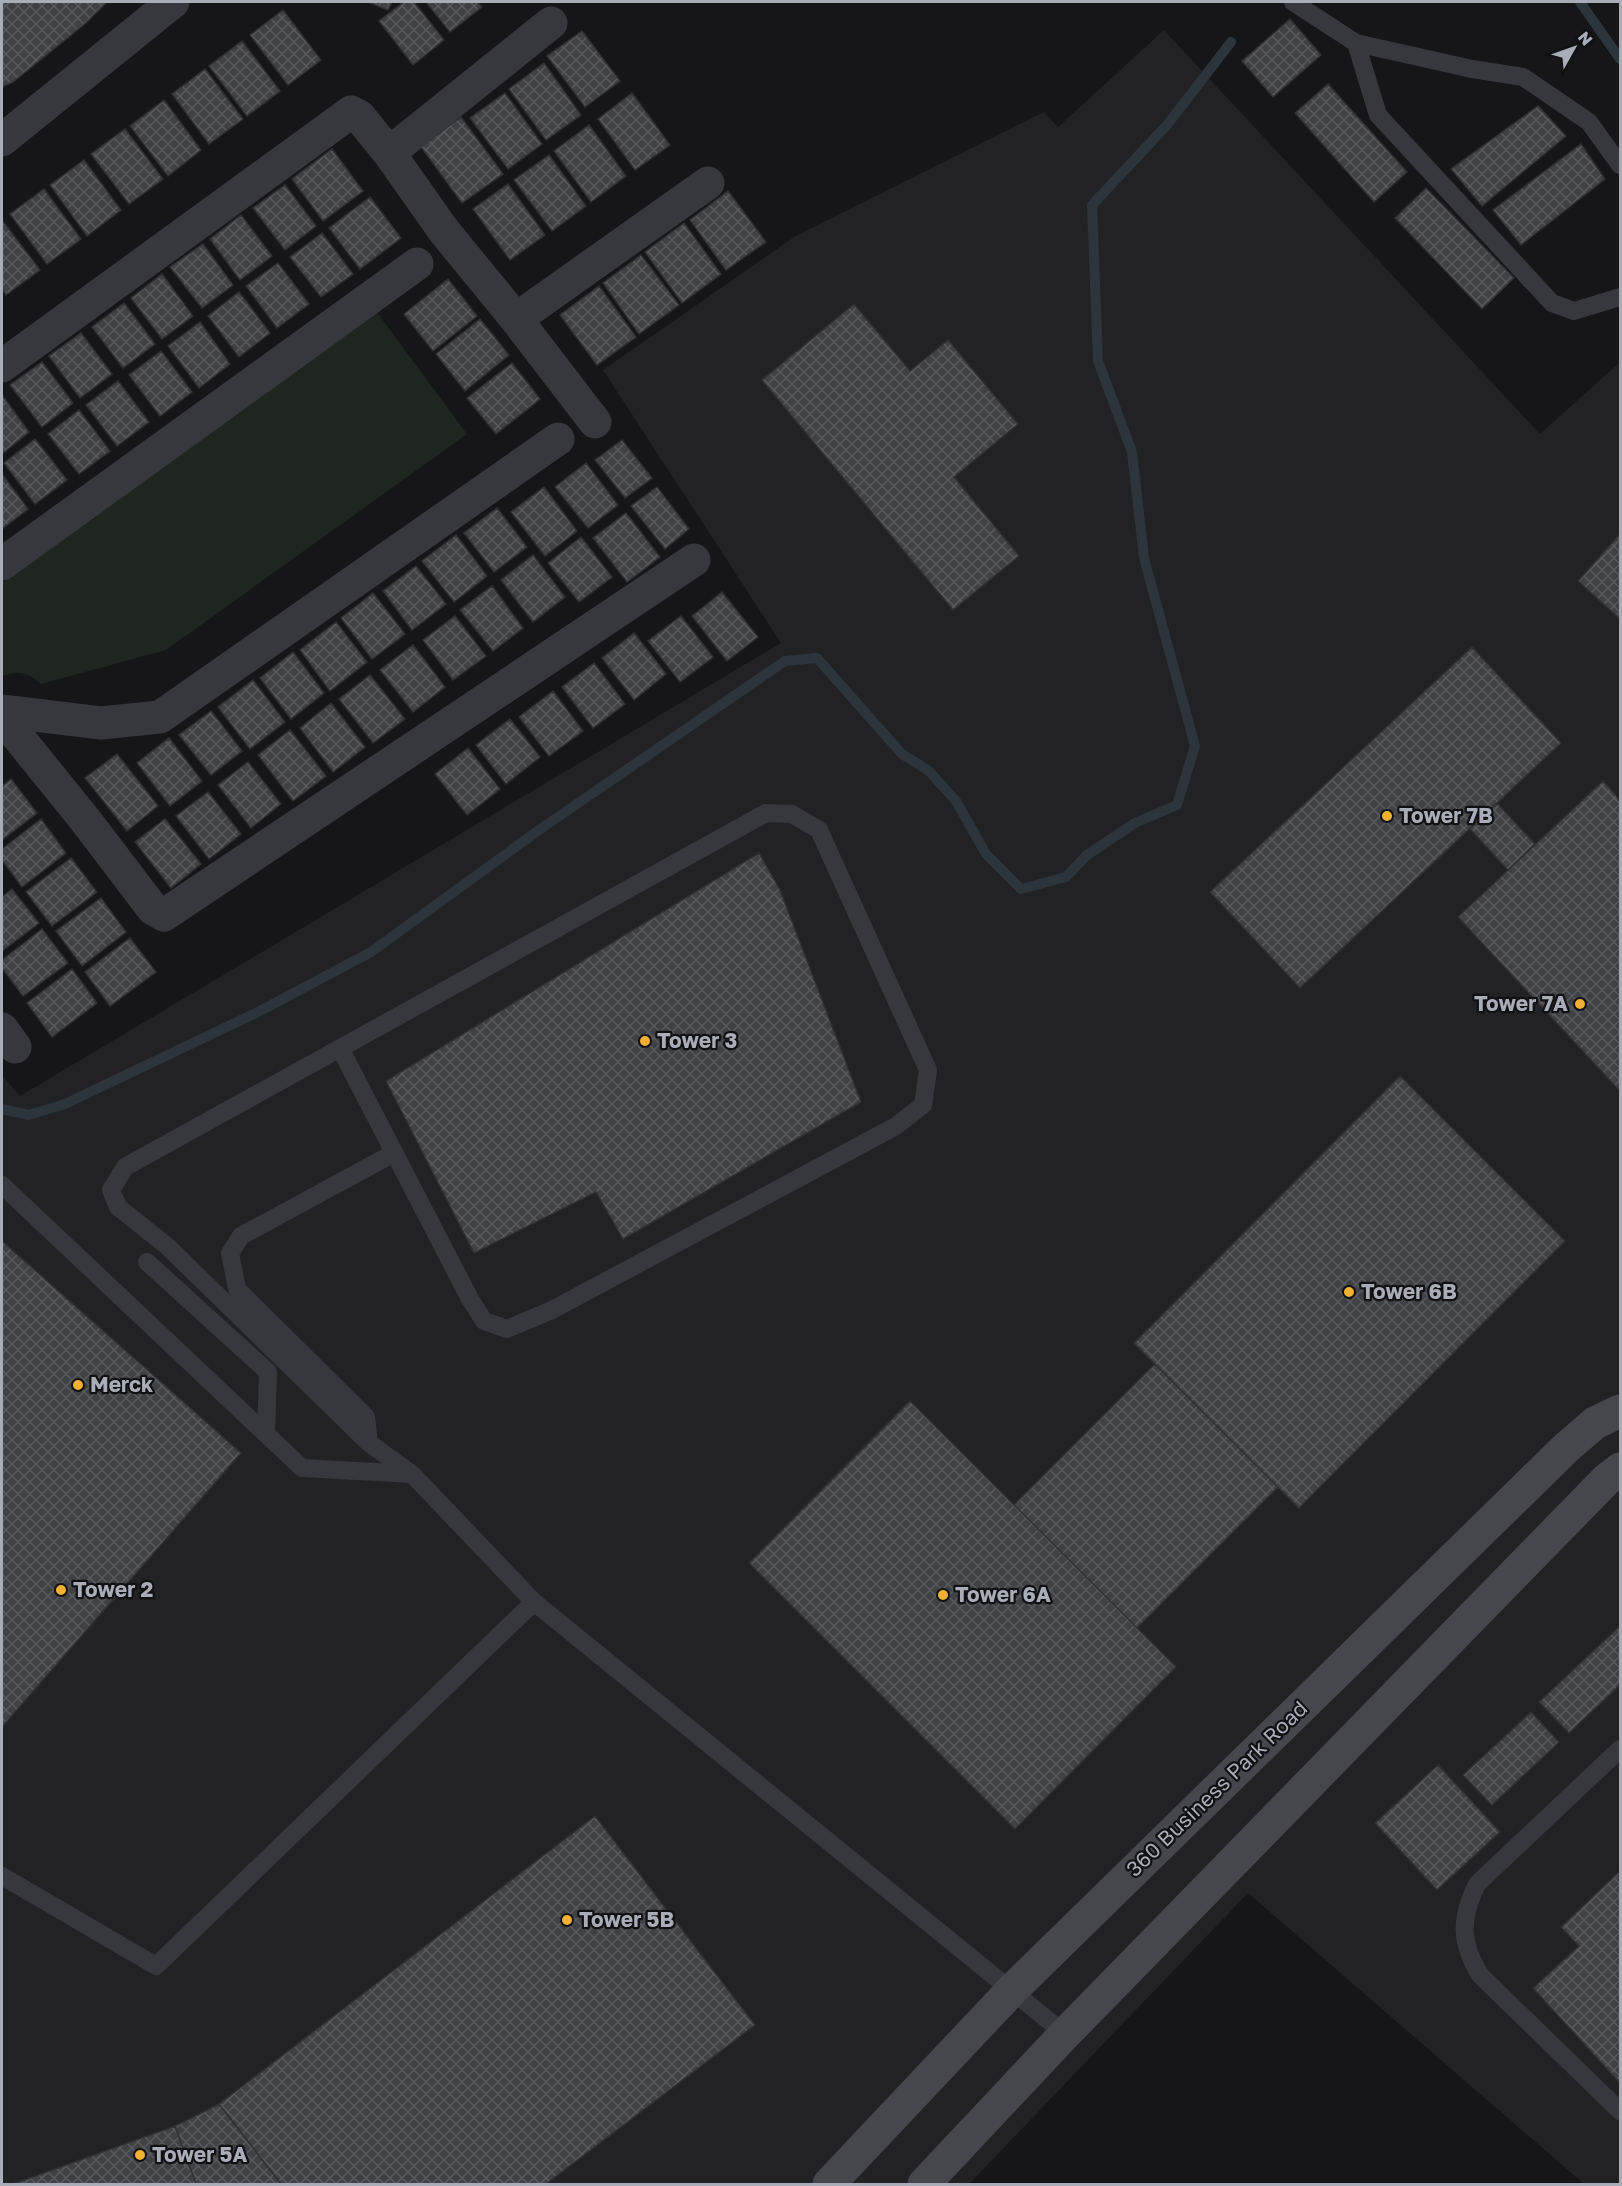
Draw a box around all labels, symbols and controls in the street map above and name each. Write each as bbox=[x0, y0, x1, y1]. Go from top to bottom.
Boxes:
north arrow bbox=[1544, 18, 1604, 78]
text: N bbox=[1574, 27, 1597, 49]
place label: Tower 7B bbox=[1399, 802, 1493, 828]
marker: Tower 7B bbox=[1380, 809, 1394, 823]
place label: Tower 7A bbox=[1474, 990, 1568, 1016]
marker: Tower 7A bbox=[1573, 997, 1587, 1011]
place label: Tower 3 bbox=[657, 1027, 737, 1053]
marker: Tower 3 bbox=[638, 1034, 652, 1048]
place label: Tower 6B bbox=[1361, 1278, 1457, 1304]
marker: Tower 6B bbox=[1342, 1285, 1356, 1299]
place label: Merck bbox=[90, 1371, 153, 1397]
marker: Merck bbox=[71, 1378, 85, 1392]
place label: Tower 2 bbox=[73, 1576, 154, 1602]
place label: Tower 6A bbox=[955, 1581, 1051, 1607]
marker: Tower 2 bbox=[54, 1583, 68, 1597]
marker: Tower 6A bbox=[936, 1588, 950, 1602]
street label: 360 Business Park Road bbox=[1120, 1695, 1312, 1882]
place label: Tower 5B bbox=[579, 1906, 674, 1932]
marker: Tower 5B bbox=[560, 1913, 574, 1927]
place label: Tower 5A bbox=[152, 2141, 247, 2167]
marker: Tower 5A bbox=[133, 2148, 147, 2162]

